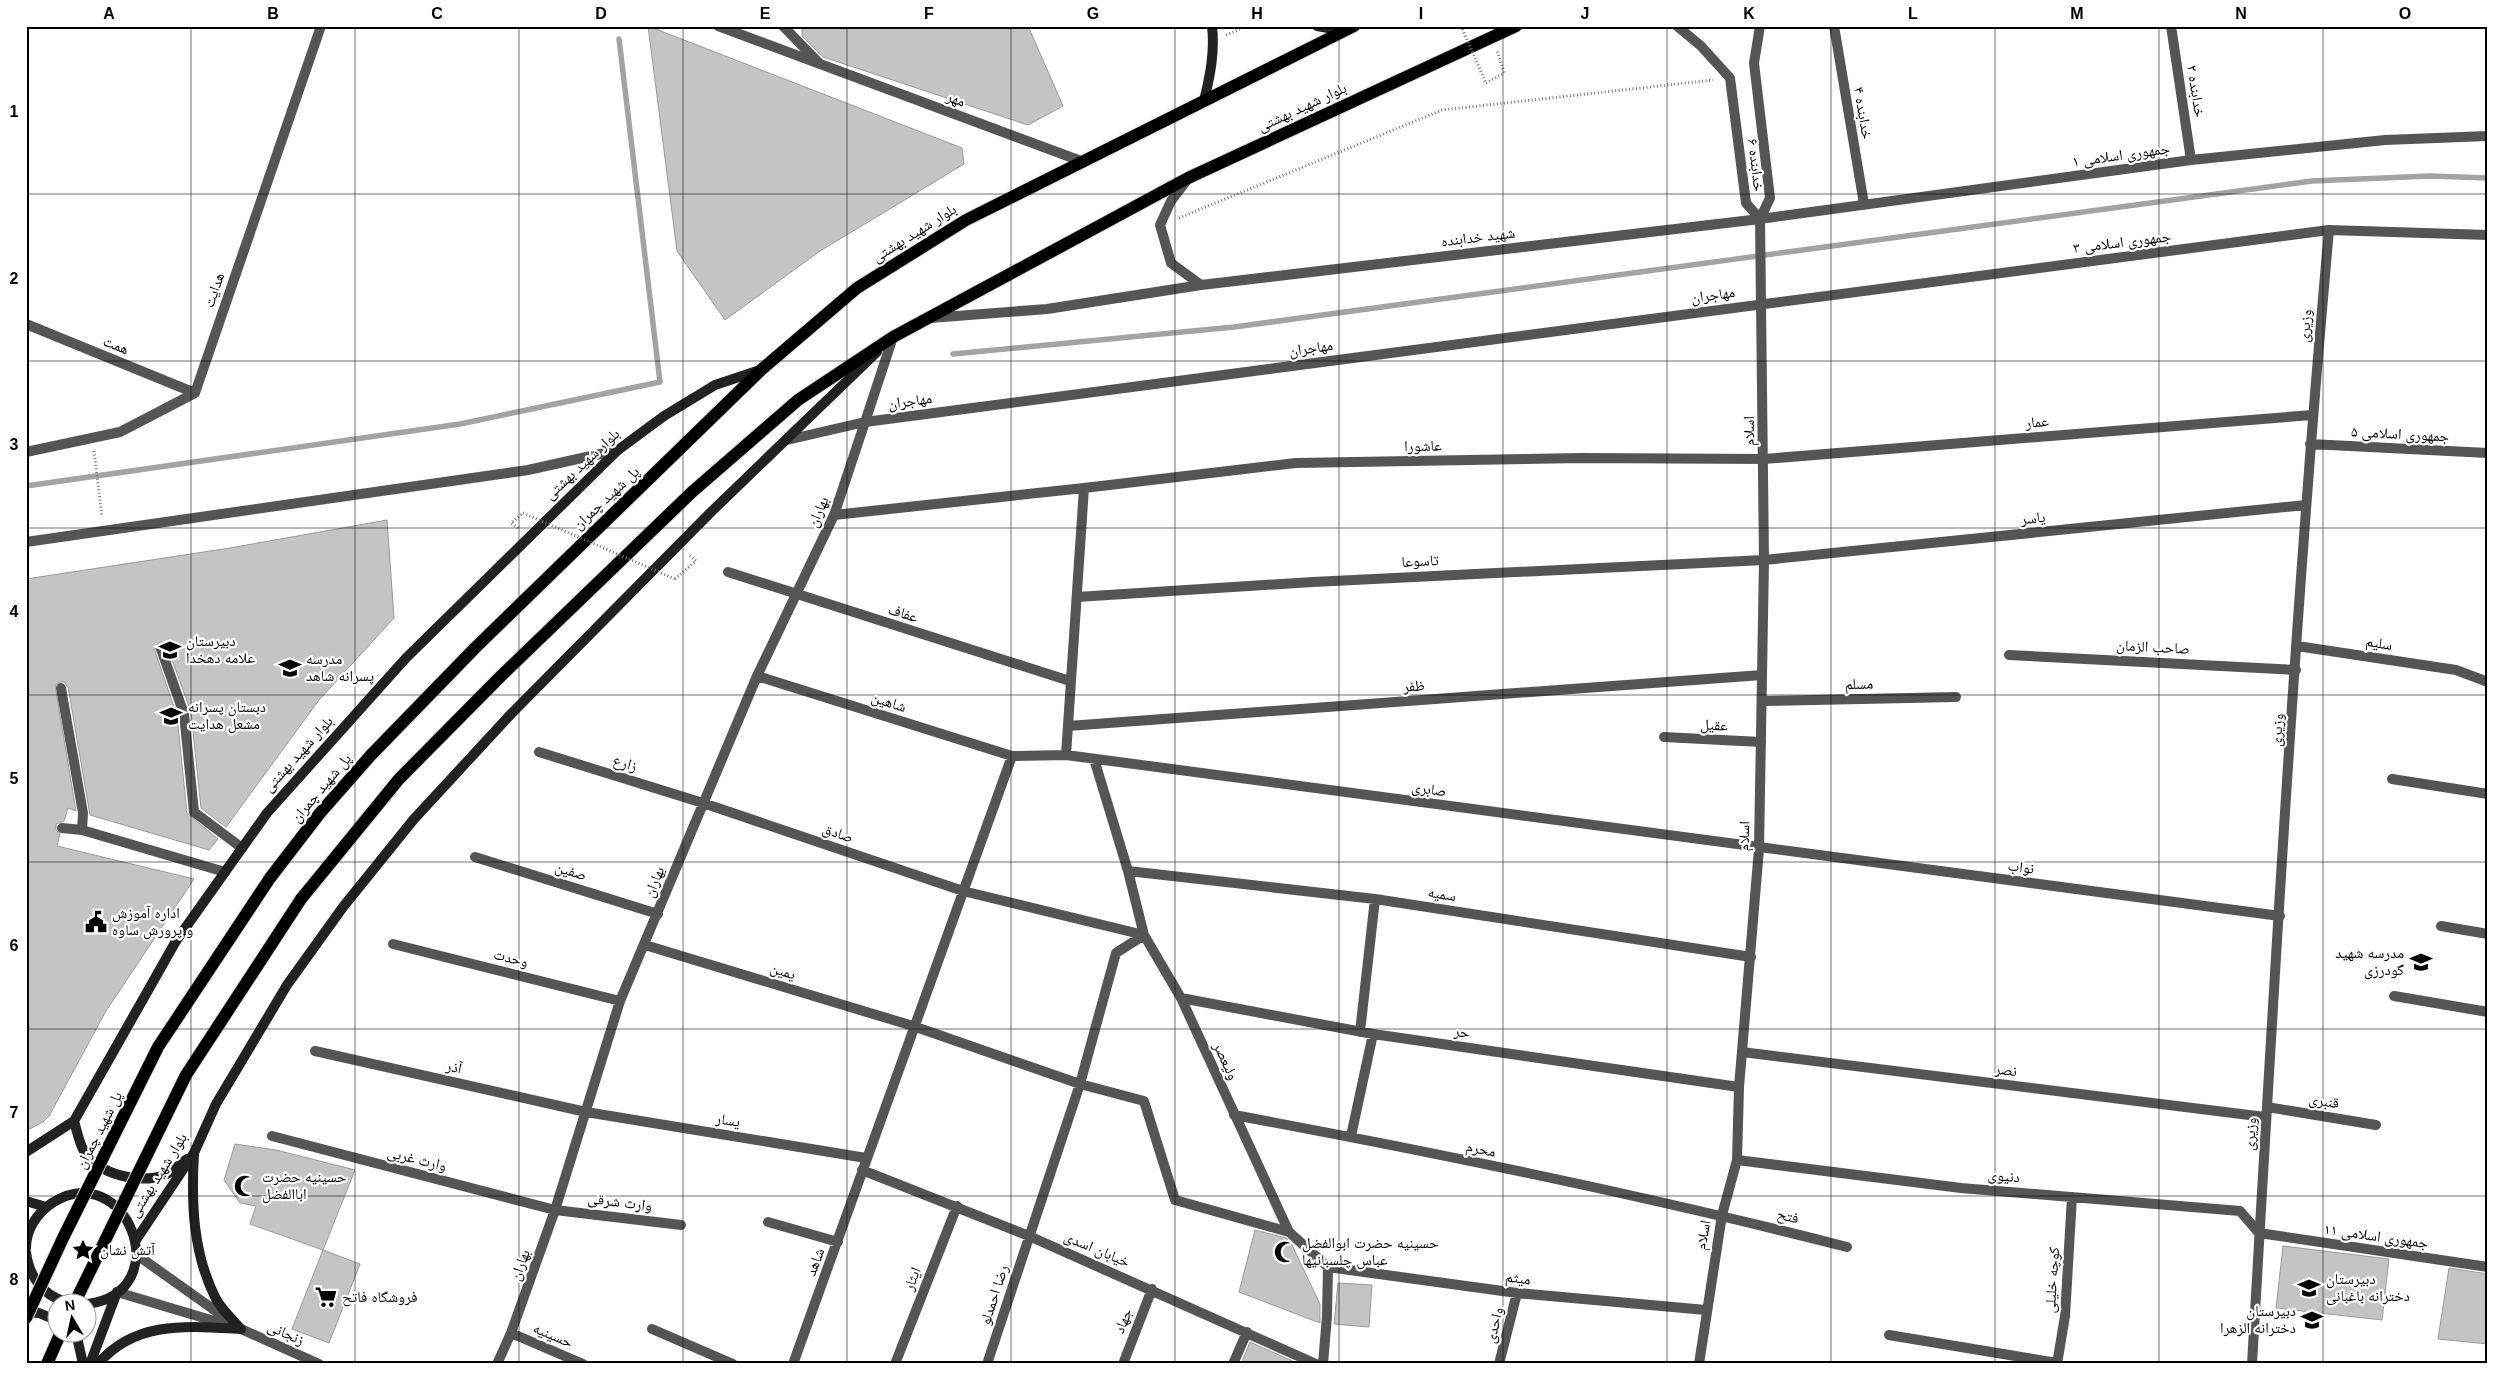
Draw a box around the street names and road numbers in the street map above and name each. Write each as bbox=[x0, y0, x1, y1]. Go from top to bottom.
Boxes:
street label: خدابنده ۲ bbox=[2184, 63, 2209, 119]
street label: بلوار شهید بهشتی bbox=[1255, 79, 1350, 136]
street label: خدابنده ۴ bbox=[1850, 85, 1877, 141]
street label: مهر bbox=[943, 87, 968, 111]
street label: خدابنده ۶ bbox=[1744, 138, 1768, 193]
street label: جمهوری اسلامی ۱ bbox=[2071, 139, 2172, 172]
street label: بلوار شهید بهشتی bbox=[868, 200, 960, 267]
street label: شهید خدابنده bbox=[1440, 224, 1516, 250]
street label: جمهوری اسلامی ۳ bbox=[2072, 227, 2172, 258]
street label: هدایت bbox=[200, 270, 228, 310]
street label: مهاجران bbox=[1690, 283, 1736, 308]
street label: وزیری bbox=[2295, 309, 2316, 343]
street label: همت bbox=[101, 332, 131, 357]
street label: مهاجران bbox=[1288, 336, 1334, 361]
street label: مهاجران bbox=[887, 389, 933, 414]
street label: عمار bbox=[2024, 412, 2050, 432]
street label: اسلام bbox=[1740, 416, 1759, 446]
street label: جمهوری اسلامی ۵ bbox=[2350, 422, 2450, 447]
street label: بلوار شهید بهشتی bbox=[541, 425, 624, 504]
street label: عاشورا bbox=[1404, 437, 1442, 455]
street label: پل شهید چمران bbox=[569, 463, 644, 534]
street label: بهاران bbox=[804, 494, 833, 531]
street label: یاسر bbox=[2019, 508, 2047, 528]
street label: تاسوعا bbox=[1401, 551, 1440, 571]
street label: عفاف bbox=[886, 600, 920, 625]
street label: سلیم bbox=[2364, 632, 2394, 655]
street label: صاحب الزمان bbox=[2116, 636, 2190, 659]
street label: مسلم bbox=[1845, 675, 1874, 694]
street label: ظفر bbox=[1402, 676, 1426, 696]
street label: شاهین bbox=[869, 688, 909, 717]
street label: بلوار شهید بهشتی bbox=[259, 712, 338, 796]
street label: وزیری bbox=[2267, 713, 2288, 747]
street label: عقیل bbox=[1700, 715, 1729, 736]
street label: پل شهید چمران bbox=[287, 750, 356, 827]
street label: زارع bbox=[610, 751, 639, 776]
street label: صابری bbox=[1410, 778, 1448, 801]
street label: صادق bbox=[820, 819, 856, 848]
street label: اسلام bbox=[1734, 821, 1755, 851]
street label: نواب bbox=[2007, 856, 2035, 878]
street label: صفین bbox=[553, 858, 589, 885]
street label: بهاران bbox=[640, 864, 669, 900]
street label: سمیه bbox=[1427, 883, 1457, 904]
street label: وحدت bbox=[492, 945, 530, 971]
street label: یمین bbox=[768, 959, 798, 984]
street label: حر bbox=[1452, 1022, 1471, 1042]
street label: ولیعصر bbox=[1209, 1038, 1243, 1083]
street label: آذر bbox=[443, 1056, 465, 1078]
street label: نصر bbox=[1993, 1060, 2018, 1080]
street label: پل شهید چمران bbox=[72, 1088, 127, 1172]
street label: قنبری bbox=[2307, 1090, 2340, 1113]
street label: یسار bbox=[713, 1109, 742, 1131]
street label: وزیری bbox=[2240, 1117, 2261, 1151]
street label: بلوار شهید بهشتی bbox=[125, 1129, 192, 1221]
street label: محرم bbox=[1464, 1137, 1498, 1162]
street label: وارث غربی bbox=[385, 1143, 448, 1176]
street label: دنیوی bbox=[1987, 1166, 2021, 1187]
street label: وارث شرقی bbox=[587, 1189, 653, 1216]
street label: فتح bbox=[1775, 1205, 1801, 1228]
street label: اسلام bbox=[1692, 1219, 1715, 1251]
street label: جمهوری اسلامی ۱۱ bbox=[2323, 1220, 2430, 1253]
street label: خیابان اسدی bbox=[1061, 1227, 1133, 1272]
street label: شاهد bbox=[802, 1245, 827, 1278]
street label: کوچه خلیلی bbox=[2041, 1246, 2064, 1314]
street label: بهاران bbox=[506, 1247, 535, 1283]
street label: رضا احمدلو bbox=[976, 1262, 1012, 1327]
street label: ایثار bbox=[899, 1265, 925, 1294]
street label: میثم bbox=[1504, 1268, 1532, 1290]
street label: جهاد bbox=[1110, 1305, 1136, 1336]
street label: واحدی bbox=[1481, 1305, 1508, 1345]
street label: زنجانی bbox=[265, 1317, 307, 1350]
street label: حسینیه bbox=[531, 1319, 576, 1351]

